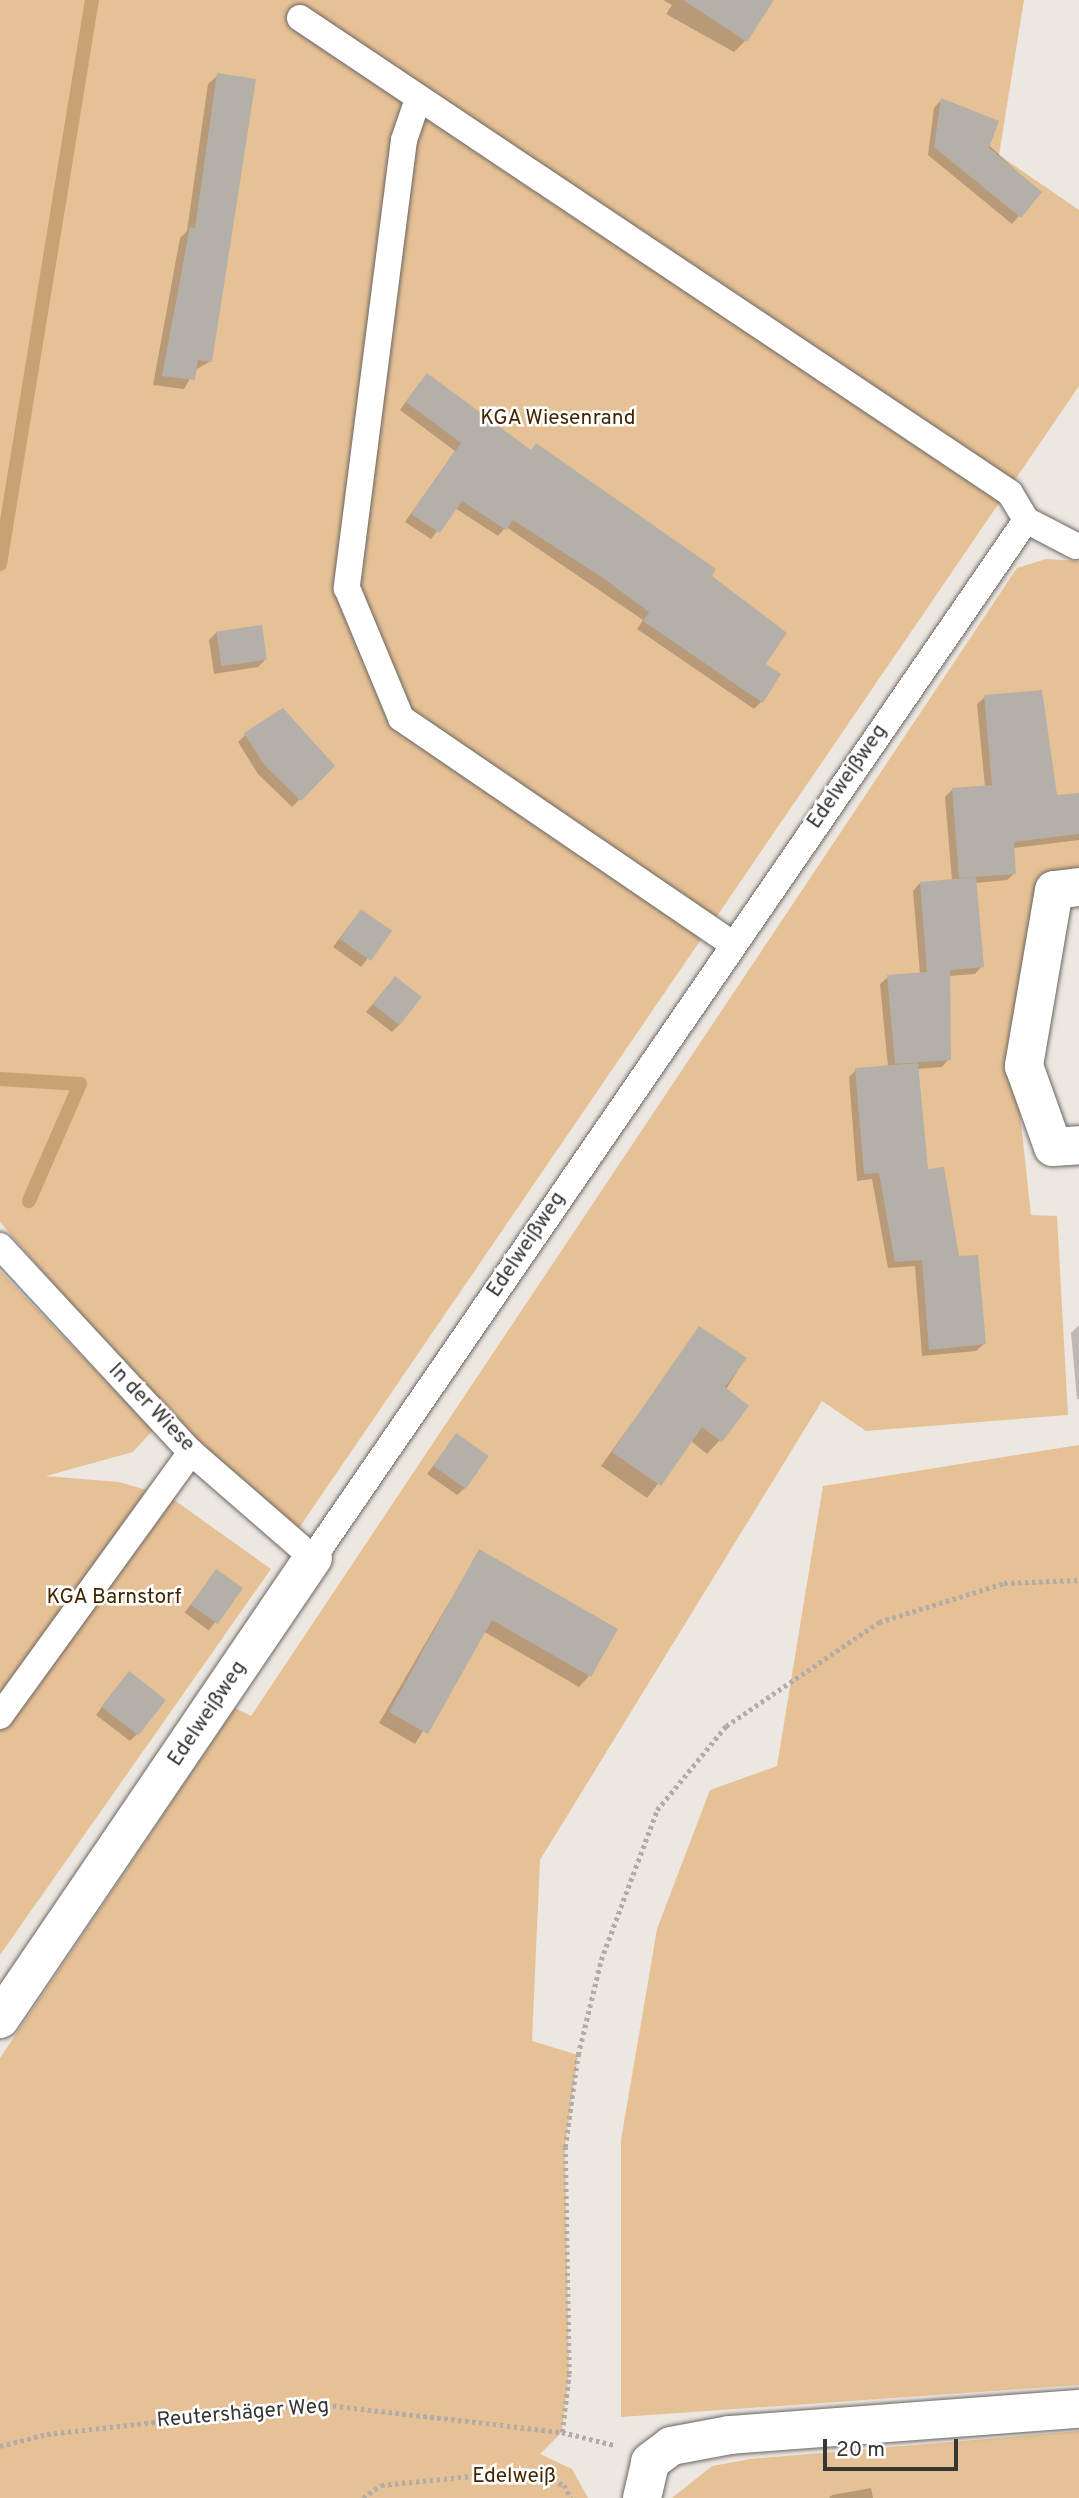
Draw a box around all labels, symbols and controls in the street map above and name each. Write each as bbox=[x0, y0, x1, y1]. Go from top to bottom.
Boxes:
park label: KGA Wiesenrand bbox=[480, 406, 636, 432]
street label: Edelweißweg bbox=[803, 720, 893, 834]
street label: Edelweißweg bbox=[483, 1187, 571, 1303]
street label: In der Wiese bbox=[102, 1358, 200, 1458]
park label: KGA Barnstorf bbox=[46, 1585, 182, 1611]
street label: Edelweißweg bbox=[164, 1656, 252, 1772]
street label: Reutershäger Weg bbox=[155, 2394, 331, 2434]
scale bar bbox=[827, 2424, 962, 2468]
text: 20 m bbox=[836, 2437, 885, 2464]
park label: Edelweiß bbox=[472, 2464, 556, 2490]

